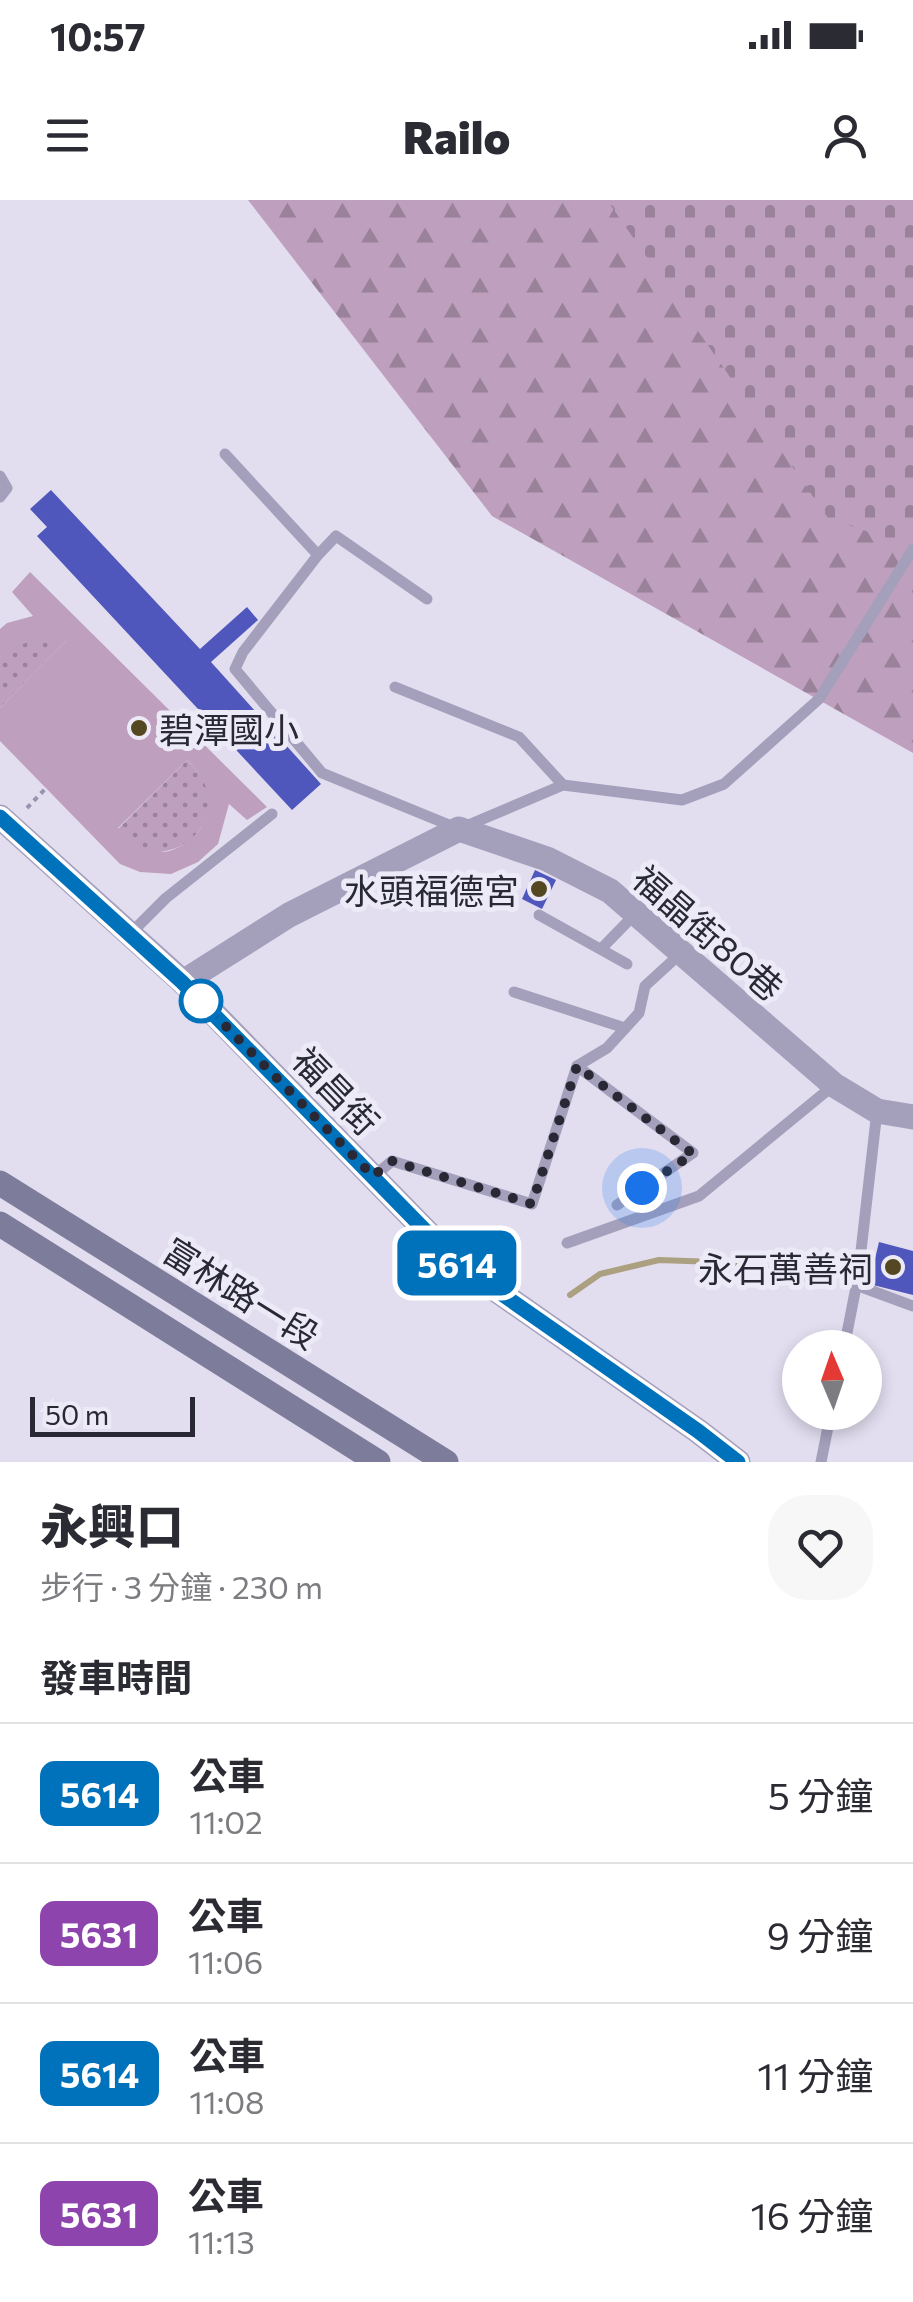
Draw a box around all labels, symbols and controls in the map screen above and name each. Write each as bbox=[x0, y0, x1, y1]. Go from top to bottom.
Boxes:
text: 10:57 bbox=[50, 12, 146, 59]
icon: menu bbox=[40, 108, 95, 163]
text: Railo bbox=[403, 108, 510, 163]
icon: person bbox=[818, 108, 873, 163]
place label: 碧潭國小 bbox=[159, 707, 299, 750]
marker: 碧潭國小 bbox=[128, 717, 150, 739]
street label: 福晶街80巷 bbox=[625, 855, 793, 1009]
place label: 水頭福德宮 bbox=[344, 868, 519, 911]
marker: 水頭福德宮 bbox=[528, 878, 550, 900]
unlabelled marker bbox=[180, 980, 222, 1022]
street label: 福昌街 bbox=[285, 1037, 389, 1143]
your location bbox=[617, 1163, 667, 1213]
street label: 富林路一段 bbox=[156, 1227, 328, 1357]
line badge: 5614 bbox=[387, 1230, 527, 1296]
text: 5614 bbox=[417, 1242, 497, 1285]
place label: 永石萬善祠 bbox=[698, 1246, 873, 1289]
marker: 永石萬善祠 bbox=[882, 1256, 904, 1278]
north arrow bbox=[782, 1330, 882, 1430]
map controls bbox=[782, 1330, 882, 1430]
scale bar bbox=[30, 1392, 195, 1436]
text: 50 m bbox=[45, 1397, 109, 1431]
text: 永興口 bbox=[40, 1495, 184, 1554]
button: heart bbox=[768, 1495, 873, 1600]
text: 步行 · 3 分鐘 · 230 m bbox=[40, 1566, 323, 1606]
text: 發車時間 bbox=[40, 1653, 192, 1700]
text: 公車 bbox=[189, 1751, 265, 1798]
text: 5 分鐘 bbox=[768, 1771, 873, 1818]
text: 5614 bbox=[60, 1772, 139, 1815]
text: 11:02 bbox=[189, 1801, 263, 1841]
text: 公車 bbox=[188, 1891, 264, 1938]
text: 9 分鐘 bbox=[767, 1911, 873, 1958]
text: 5631 bbox=[60, 1912, 138, 1955]
text: 11:06 bbox=[188, 1941, 263, 1981]
text: 公車 bbox=[189, 2031, 265, 2078]
text: 11 分鐘 bbox=[757, 2051, 873, 2098]
text: 5614 bbox=[60, 2052, 139, 2095]
text: 11:08 bbox=[189, 2081, 265, 2121]
text: 公車 bbox=[188, 2171, 264, 2218]
text: 16 分鐘 bbox=[750, 2191, 873, 2238]
text: 5631 bbox=[60, 2192, 138, 2235]
text: 11:13 bbox=[188, 2221, 255, 2261]

